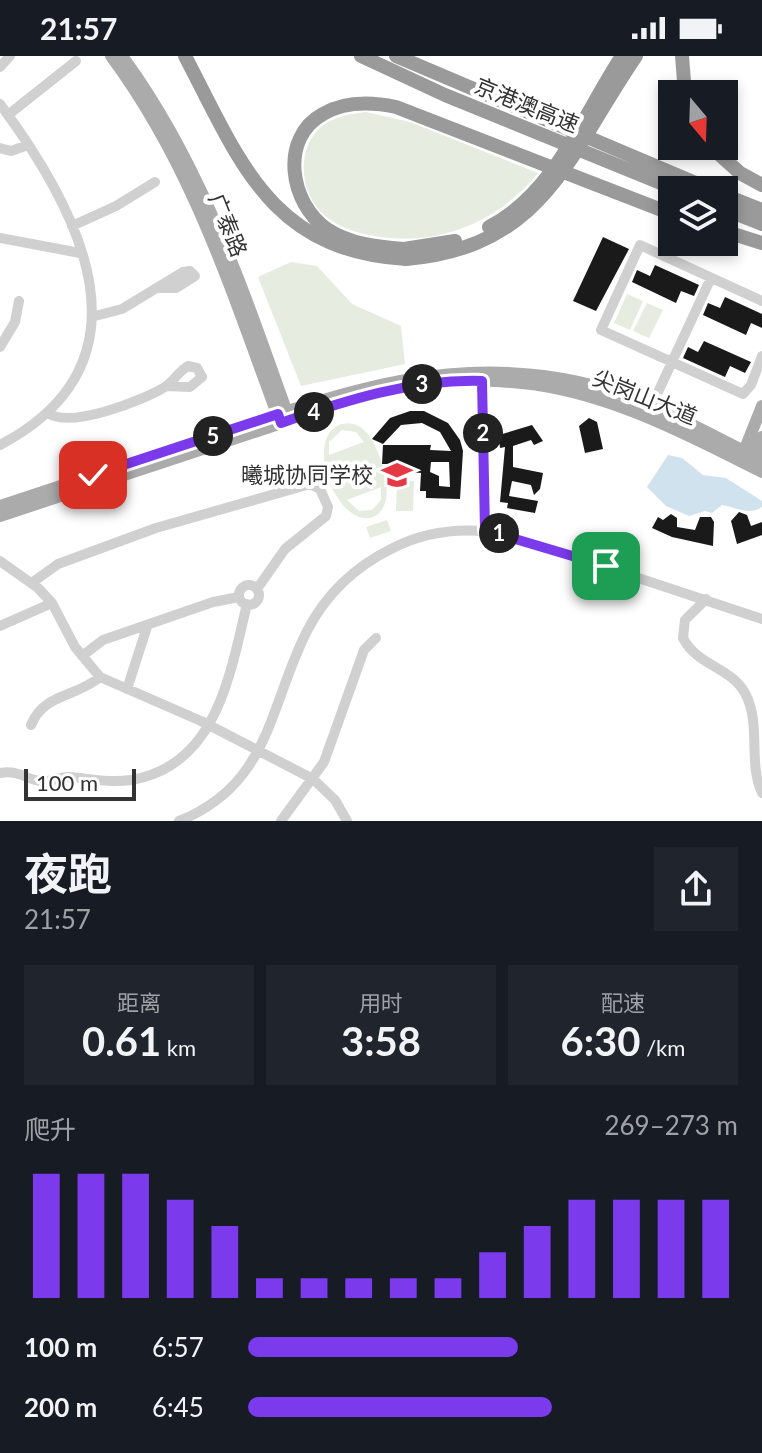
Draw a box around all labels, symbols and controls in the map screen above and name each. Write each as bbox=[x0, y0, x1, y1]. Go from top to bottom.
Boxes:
text: 21:57 bbox=[40, 10, 117, 46]
street label: 京港澳高速 bbox=[471, 71, 583, 138]
north arrow bbox=[658, 80, 738, 160]
map controls bbox=[658, 80, 738, 256]
button: layers bbox=[658, 176, 738, 256]
street label: 广泰路 bbox=[204, 189, 253, 260]
street label: 尖岗山大道 bbox=[589, 363, 701, 430]
pin: 3 bbox=[402, 364, 442, 404]
text: 3 bbox=[416, 370, 428, 397]
pin: 4 bbox=[294, 392, 334, 432]
text: 4 bbox=[308, 398, 320, 425]
pin: 2 bbox=[463, 413, 503, 453]
pin: 5 bbox=[193, 416, 233, 456]
text: 2 bbox=[477, 419, 489, 446]
text: 5 bbox=[207, 422, 219, 449]
pin bbox=[59, 441, 127, 509]
icon: check bbox=[71, 453, 115, 497]
school or university icon: 曦城协同学校 bbox=[380, 458, 414, 492]
place label: 曦城协同学校 bbox=[241, 461, 373, 488]
pin: 1 bbox=[479, 513, 519, 553]
text: 1 bbox=[493, 519, 505, 546]
pin bbox=[572, 532, 640, 600]
icon: arrive bbox=[584, 544, 628, 588]
scale bar bbox=[24, 765, 136, 801]
text: 100 m bbox=[36, 769, 98, 796]
text: 夜跑 bbox=[24, 847, 112, 899]
button: share bbox=[654, 847, 738, 931]
text: 21:57 bbox=[24, 903, 91, 935]
text: 距离 bbox=[117, 989, 161, 1016]
text: 用时 bbox=[359, 989, 403, 1016]
text: 配速 bbox=[601, 989, 645, 1016]
text: 0.61 bbox=[82, 1017, 161, 1065]
text: 3:58 bbox=[341, 1017, 421, 1065]
text: 6:30 bbox=[561, 1017, 641, 1065]
text: km bbox=[161, 1034, 196, 1061]
text: /km bbox=[641, 1034, 685, 1061]
text: 269–273 m bbox=[604, 1109, 738, 1141]
text: 爬升 bbox=[24, 1113, 76, 1145]
text: 100 m bbox=[24, 1331, 97, 1363]
text: 6:57 bbox=[152, 1331, 204, 1363]
text: 200 m bbox=[24, 1391, 97, 1423]
text: 6:45 bbox=[152, 1391, 204, 1423]

